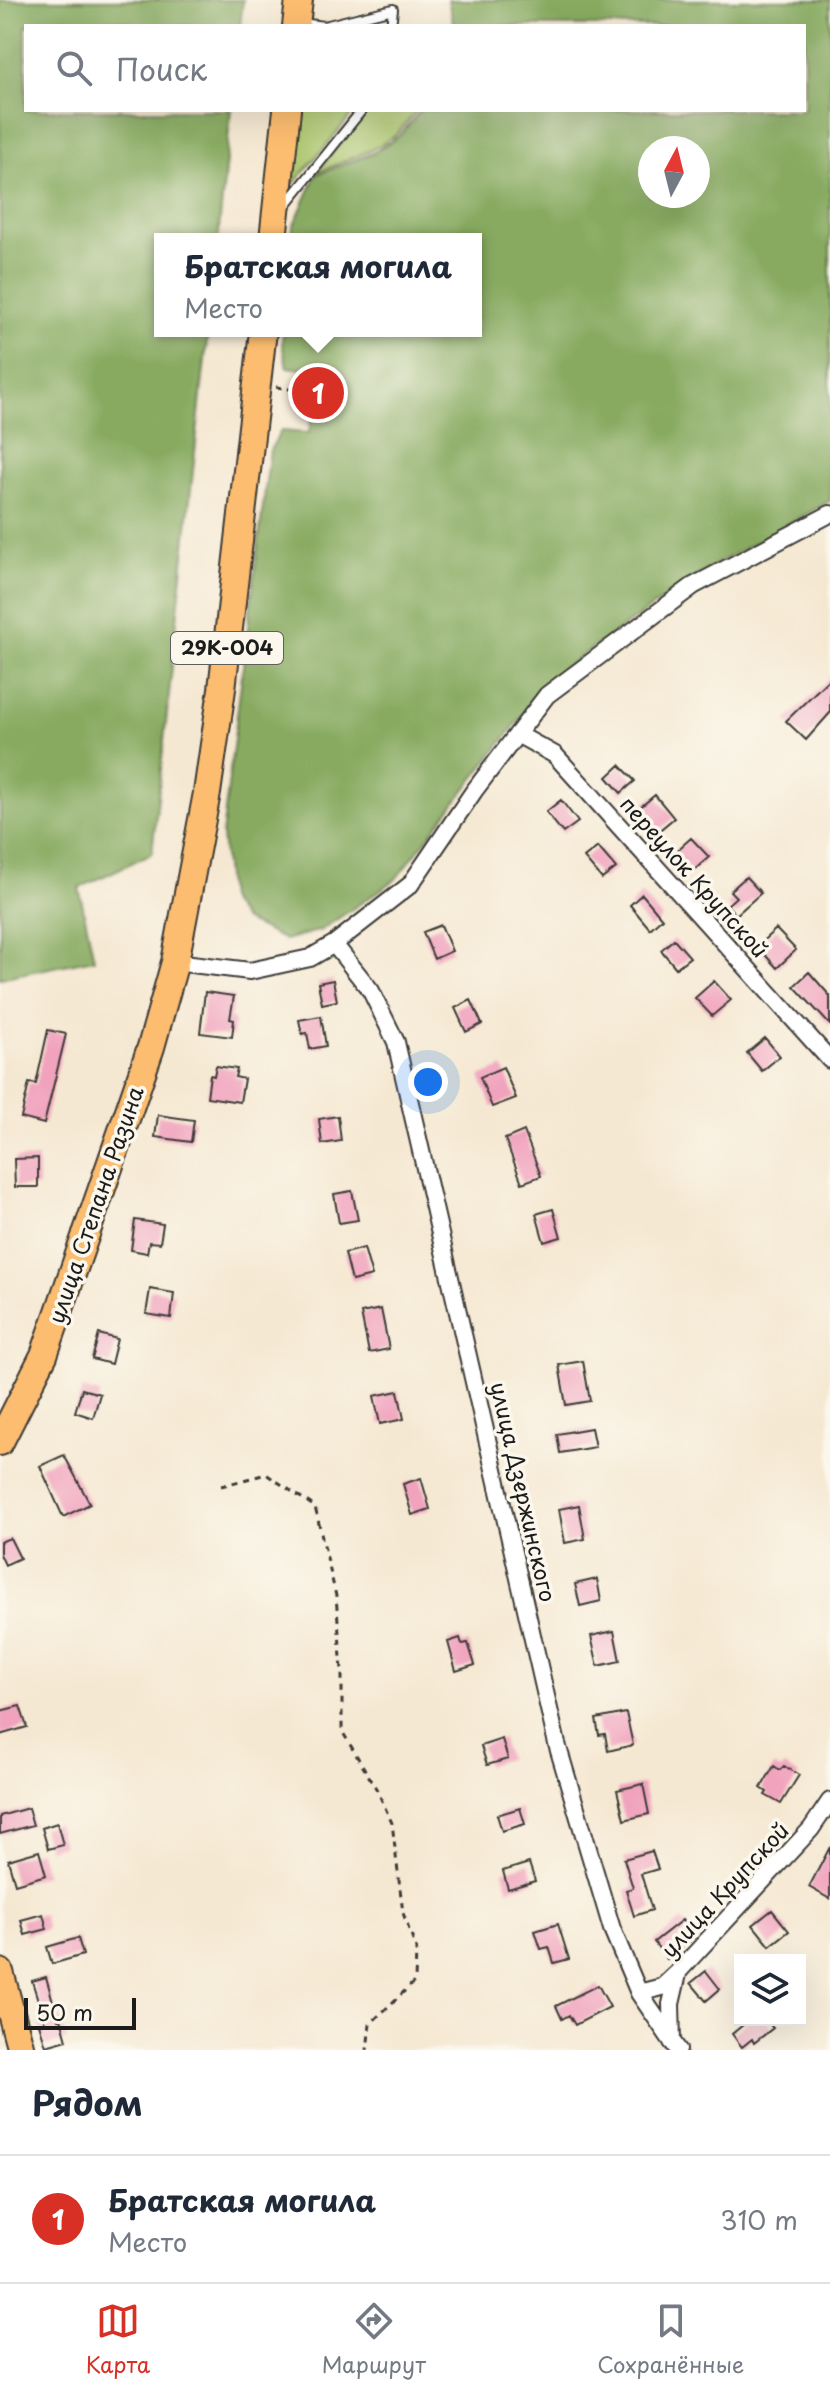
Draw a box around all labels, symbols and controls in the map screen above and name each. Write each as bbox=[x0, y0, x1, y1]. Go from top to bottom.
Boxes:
search box bbox=[24, 24, 806, 112]
icon: search bbox=[52, 46, 96, 90]
text: Поиск bbox=[116, 46, 207, 91]
north arrow bbox=[638, 136, 710, 208]
popup bbox=[154, 233, 482, 337]
text: Братская могила bbox=[184, 243, 452, 288]
text: Место bbox=[184, 288, 263, 327]
pin: 1 bbox=[292, 363, 344, 423]
road number: 29К-004 bbox=[171, 632, 283, 664]
street label: переулок Крупской bbox=[613, 788, 777, 964]
your location bbox=[408, 1062, 448, 1102]
street label: улица Степана Разина bbox=[38, 1081, 151, 1328]
street label: улица Дзержинского bbox=[483, 1378, 566, 1605]
street label: улица Крупской bbox=[652, 1814, 796, 1964]
map controls bbox=[734, 1954, 806, 2026]
button: layers bbox=[734, 1954, 806, 2026]
scale bar bbox=[24, 1994, 136, 2030]
text: 50 m bbox=[36, 1995, 93, 2028]
text: Рядом bbox=[32, 2076, 143, 2128]
text: Братская могила bbox=[108, 2177, 376, 2222]
text: 1 bbox=[52, 2200, 64, 2239]
text: 310 m bbox=[720, 2200, 798, 2239]
text: Место bbox=[108, 2222, 187, 2261]
tab: Карта bbox=[86, 2299, 150, 2380]
tab: Маршрут bbox=[322, 2299, 426, 2380]
tab: Сохранённые bbox=[597, 2299, 744, 2380]

